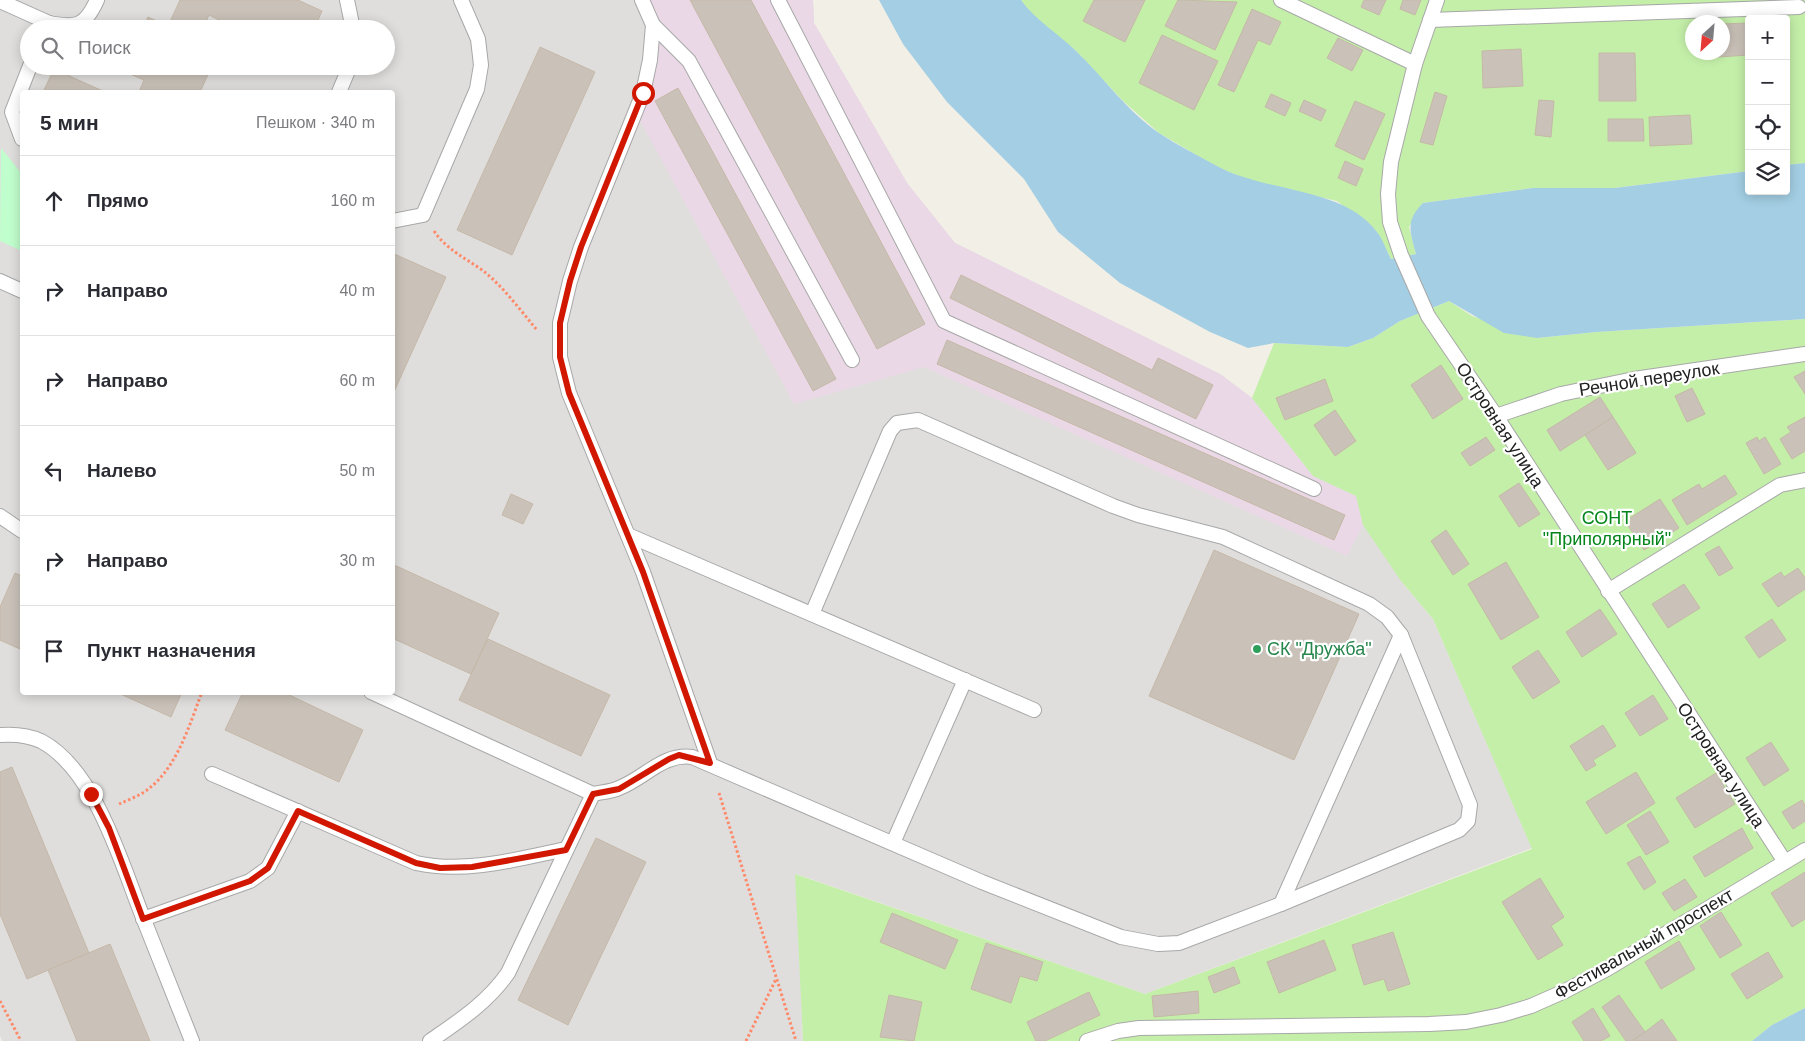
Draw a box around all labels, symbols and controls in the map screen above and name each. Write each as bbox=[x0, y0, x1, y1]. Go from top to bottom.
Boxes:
north arrow bbox=[1685, 15, 1730, 60]
map controls bbox=[1745, 15, 1790, 195]
button: + bbox=[1745, 15, 1790, 60]
search box bbox=[20, 20, 395, 75]
icon: search bbox=[38, 34, 66, 62]
text: Поиск bbox=[78, 37, 131, 58]
button: − bbox=[1745, 60, 1790, 105]
route start bbox=[632, 82, 655, 105]
button: locate bbox=[1745, 105, 1790, 150]
text: 5 мин bbox=[40, 111, 99, 134]
text: Пешком · 340 m bbox=[256, 114, 375, 131]
button: layers bbox=[1745, 150, 1790, 195]
icon: ahead bbox=[40, 187, 68, 215]
text: Прямо bbox=[87, 190, 149, 211]
text: 160 m bbox=[331, 192, 375, 209]
icon: right bbox=[40, 277, 68, 305]
text: Направо bbox=[87, 280, 168, 301]
text: 40 m bbox=[339, 282, 375, 299]
street label: Речной переулок bbox=[1577, 358, 1721, 400]
street label: Островная улица bbox=[1452, 359, 1548, 492]
icon: right bbox=[40, 367, 68, 395]
text: Направо bbox=[87, 370, 168, 391]
text: 60 m bbox=[339, 372, 375, 389]
icon: left bbox=[40, 457, 68, 485]
text: Налево bbox=[87, 460, 157, 481]
text: 50 m bbox=[339, 462, 375, 479]
park label: СОНТ "Приполярный" bbox=[1543, 508, 1671, 549]
icon: right bbox=[40, 547, 68, 575]
text: Направо bbox=[87, 550, 168, 571]
text: 30 m bbox=[339, 552, 375, 569]
icon: arrive bbox=[40, 637, 68, 665]
place label: СК "Дружба" bbox=[1267, 639, 1372, 659]
text: Пункт назначения bbox=[87, 640, 256, 661]
marker: СК "Дружба" bbox=[1251, 643, 1263, 655]
street label: Островная улица bbox=[1673, 699, 1769, 832]
route end bbox=[80, 783, 103, 806]
street label: Фестивальный проспект bbox=[1551, 885, 1737, 1003]

